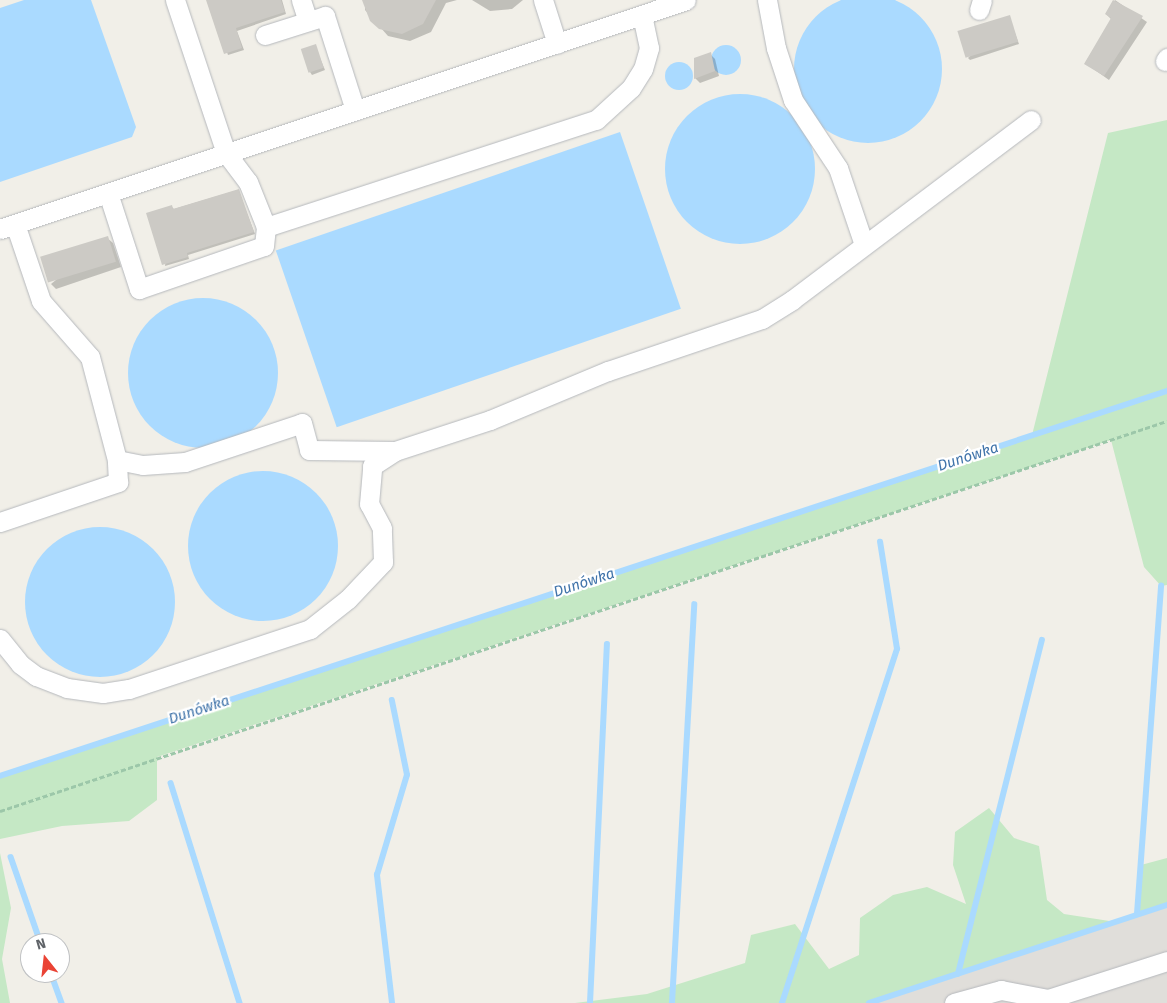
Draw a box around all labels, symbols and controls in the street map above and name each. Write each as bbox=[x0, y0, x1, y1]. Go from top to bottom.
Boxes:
water label: Dunówka bbox=[935, 439, 1001, 475]
water label: Dunówka bbox=[551, 565, 617, 601]
water label: Dunówka bbox=[166, 692, 232, 728]
north arrow bbox=[20, 933, 70, 983]
text: N bbox=[34, 935, 48, 954]

